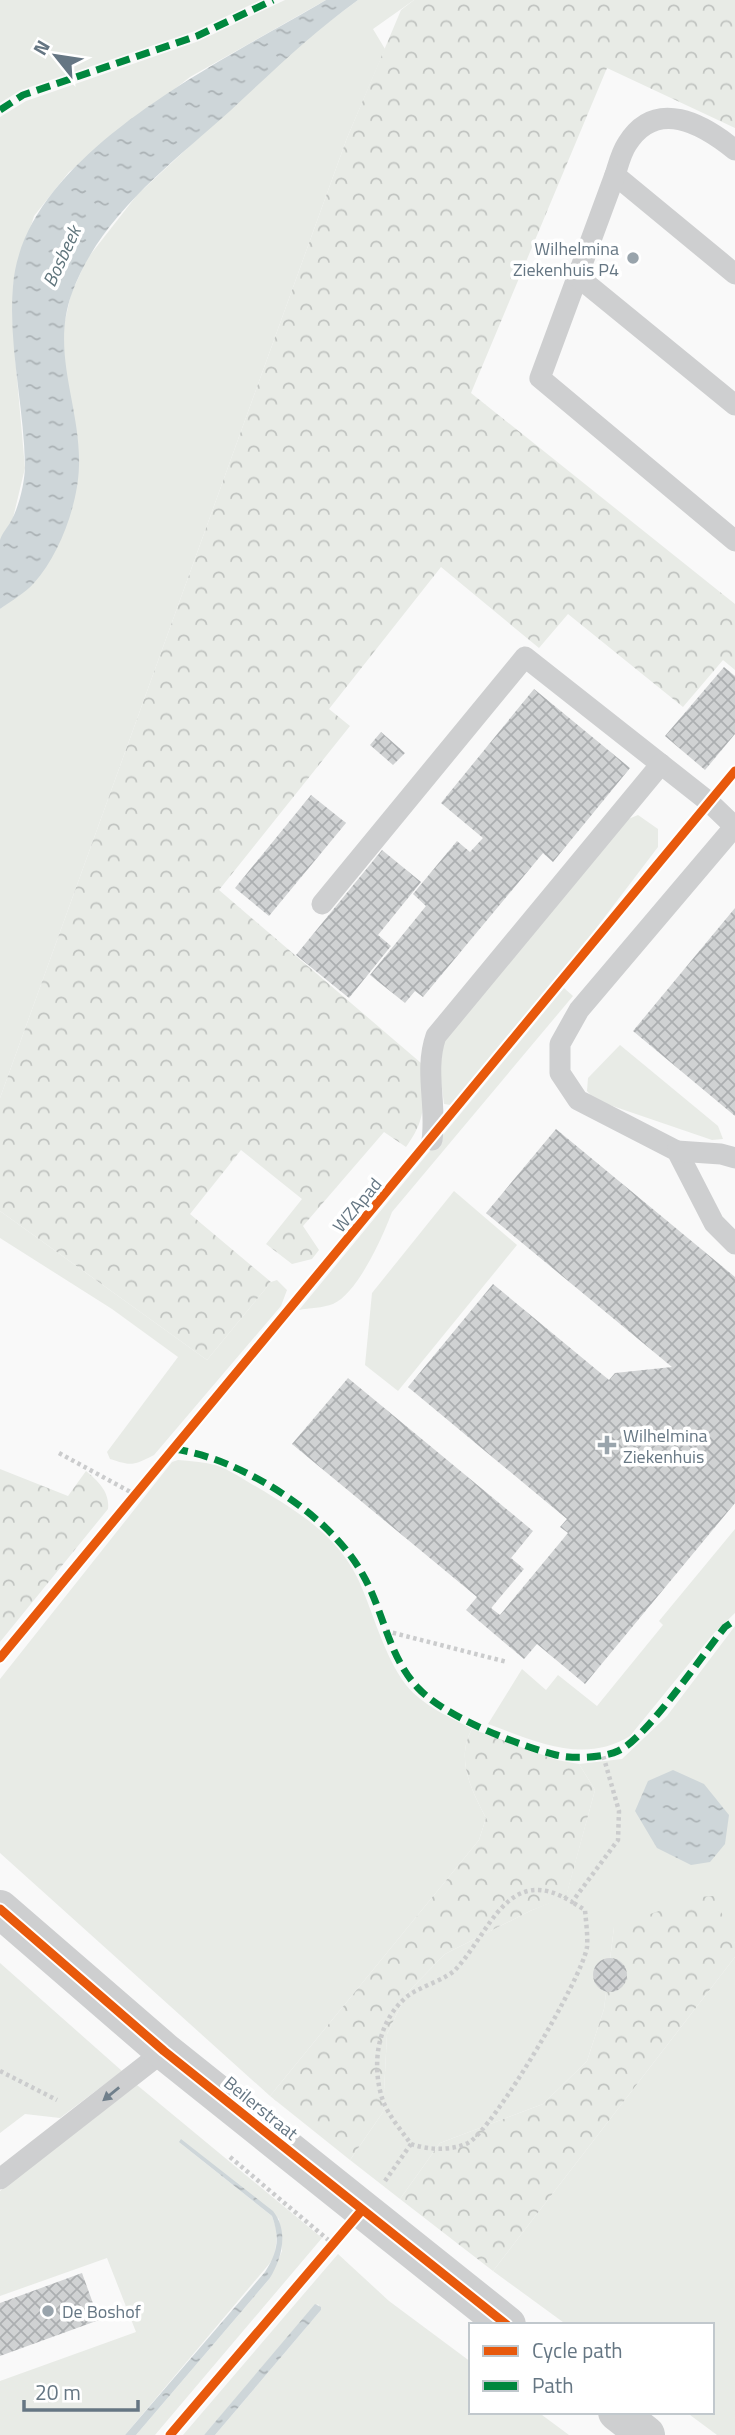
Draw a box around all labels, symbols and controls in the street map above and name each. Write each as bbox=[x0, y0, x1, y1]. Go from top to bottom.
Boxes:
north arrow bbox=[21, 21, 91, 91]
text: N bbox=[25, 34, 57, 60]
water label: Bosbeek bbox=[34, 219, 89, 291]
place label: Wilhelmina Ziekenhuis P4 bbox=[513, 235, 619, 283]
marker: Wilhelmina Ziekenhuis P4 bbox=[625, 250, 641, 266]
street label: WZApad bbox=[326, 1172, 388, 1238]
place label: Wilhelmina Ziekenhuis bbox=[623, 1422, 708, 1470]
marker: Wilhelmina Ziekenhuis bbox=[597, 1435, 617, 1455]
street label: Beilerstraat bbox=[218, 2070, 305, 2147]
one-way arrow bbox=[102, 2086, 120, 2101]
place label: De Boshof bbox=[62, 2298, 141, 2325]
marker: De Boshof bbox=[40, 2303, 56, 2319]
legend bbox=[469, 2323, 714, 2414]
text: Cycle path bbox=[532, 2334, 623, 2366]
scale bar bbox=[24, 2368, 138, 2412]
text: Path bbox=[532, 2369, 574, 2401]
text: 20 m bbox=[35, 2376, 81, 2408]

